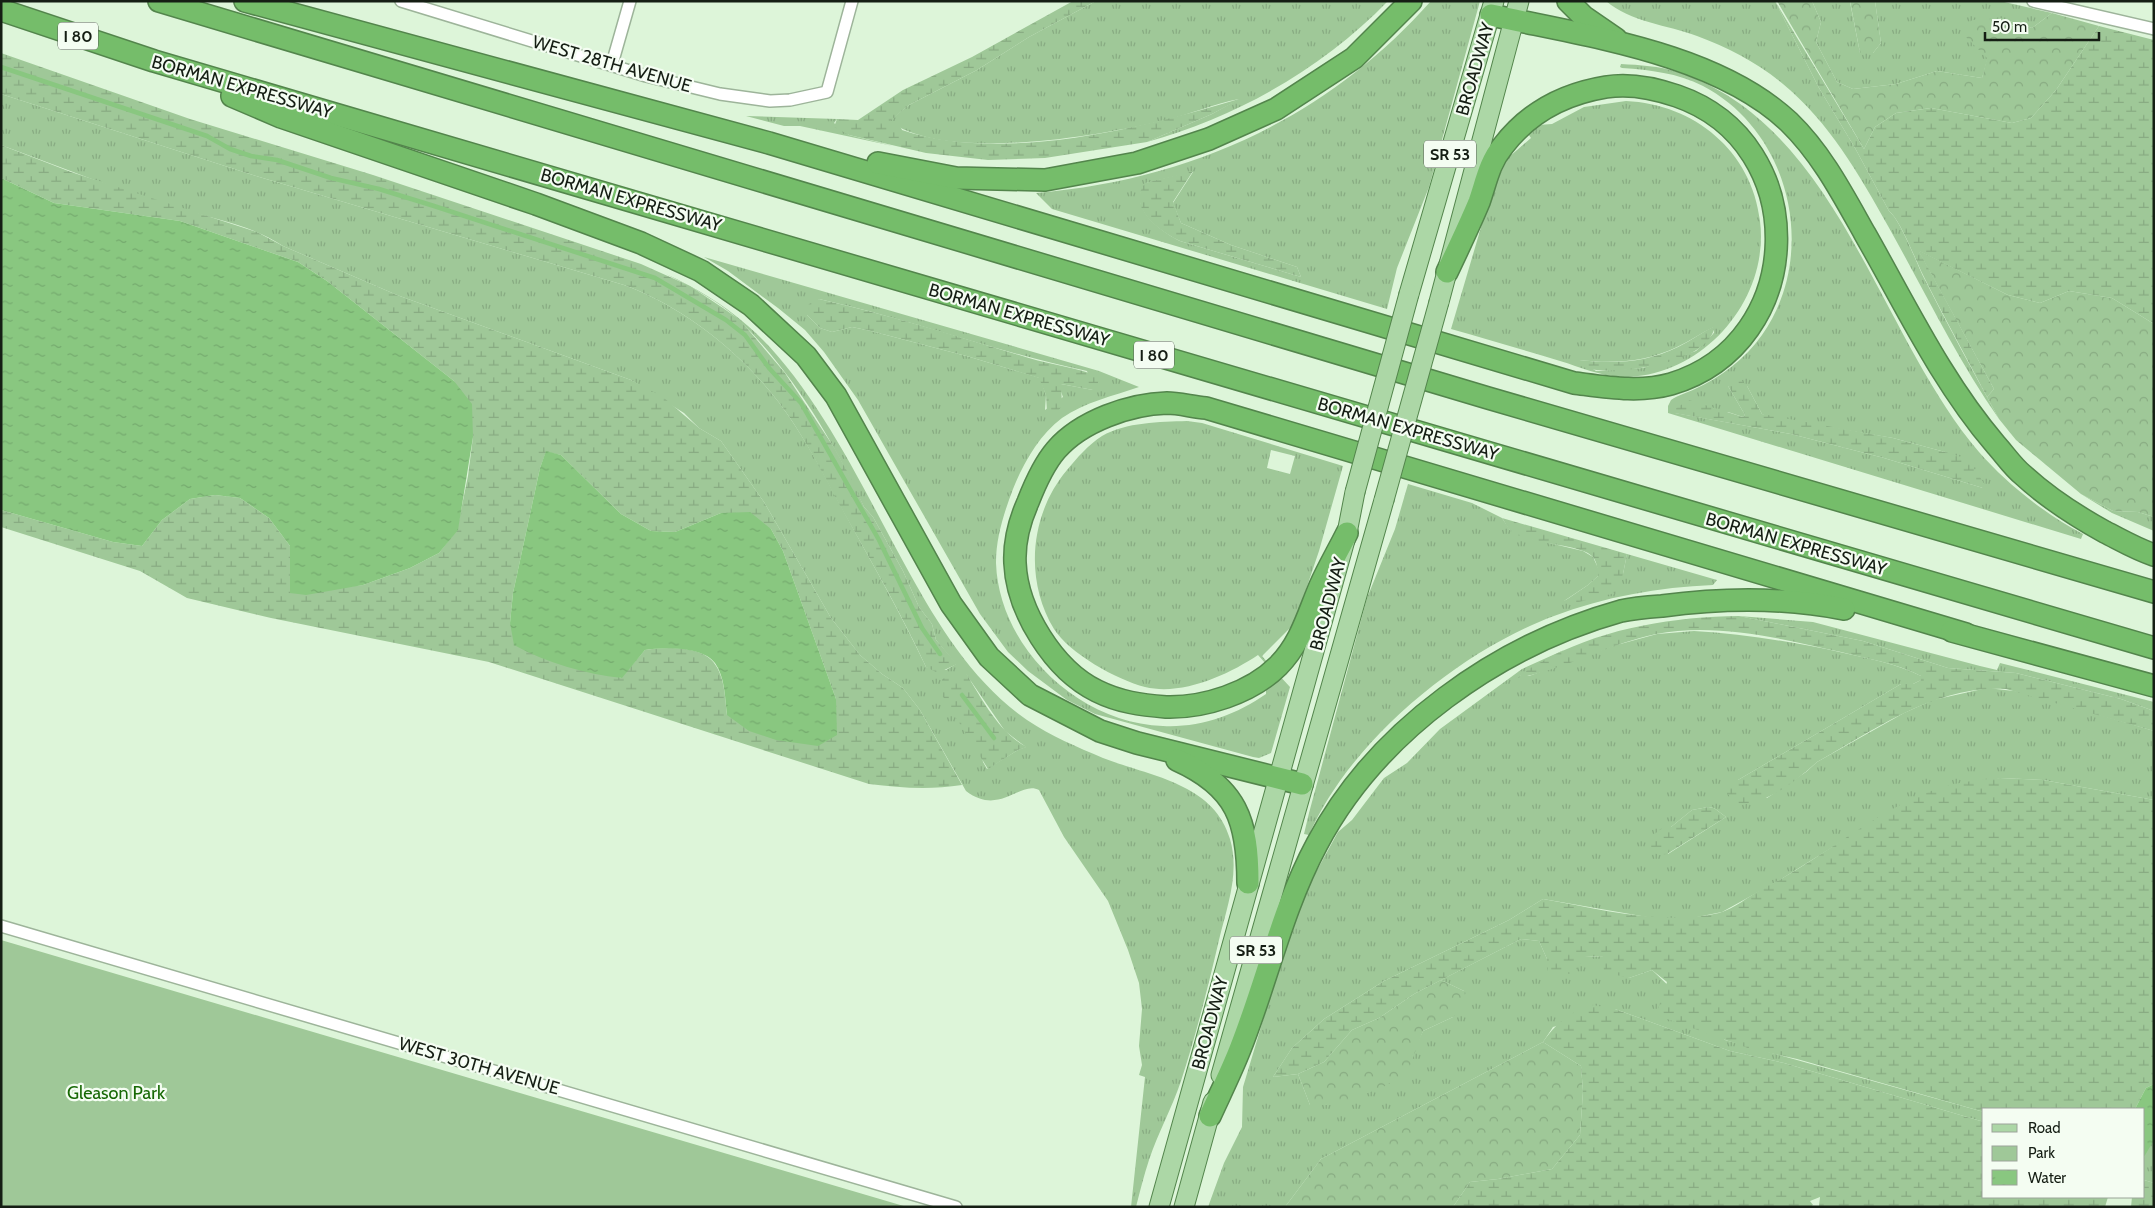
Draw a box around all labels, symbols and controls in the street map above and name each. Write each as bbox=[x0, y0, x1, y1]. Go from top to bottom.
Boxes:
scale bar bbox=[1985, 10, 2099, 42]
text: 50 m bbox=[1992, 18, 2027, 36]
street label: BROADWAY bbox=[1451, 19, 1499, 118]
road number: I 80 bbox=[58, 22, 98, 50]
street label: WEST 28TH AVENUE bbox=[530, 31, 694, 97]
street label: BORMAN EXPRESSWAY bbox=[149, 51, 336, 124]
road number: SR 53 bbox=[1424, 140, 1476, 168]
street label: BORMAN EXPRESSWAY bbox=[538, 164, 725, 237]
street label: BORMAN EXPRESSWAY bbox=[926, 279, 1113, 352]
road number: I 80 bbox=[1134, 342, 1174, 368]
street label: BORMAN EXPRESSWAY bbox=[1315, 393, 1502, 466]
street label: BORMAN EXPRESSWAY bbox=[1703, 508, 1890, 581]
street label: BROADWAY bbox=[1305, 554, 1351, 653]
road number: SR 53 bbox=[1230, 936, 1282, 964]
street label: BROADWAY bbox=[1187, 973, 1233, 1072]
street label: WEST 30TH AVENUE bbox=[396, 1033, 562, 1099]
park label: Gleason Park bbox=[67, 1082, 166, 1104]
legend bbox=[1982, 1108, 2145, 1198]
text: Road bbox=[2028, 1119, 2061, 1137]
text: Park bbox=[2028, 1144, 2055, 1162]
text: Water bbox=[2028, 1169, 2066, 1187]

